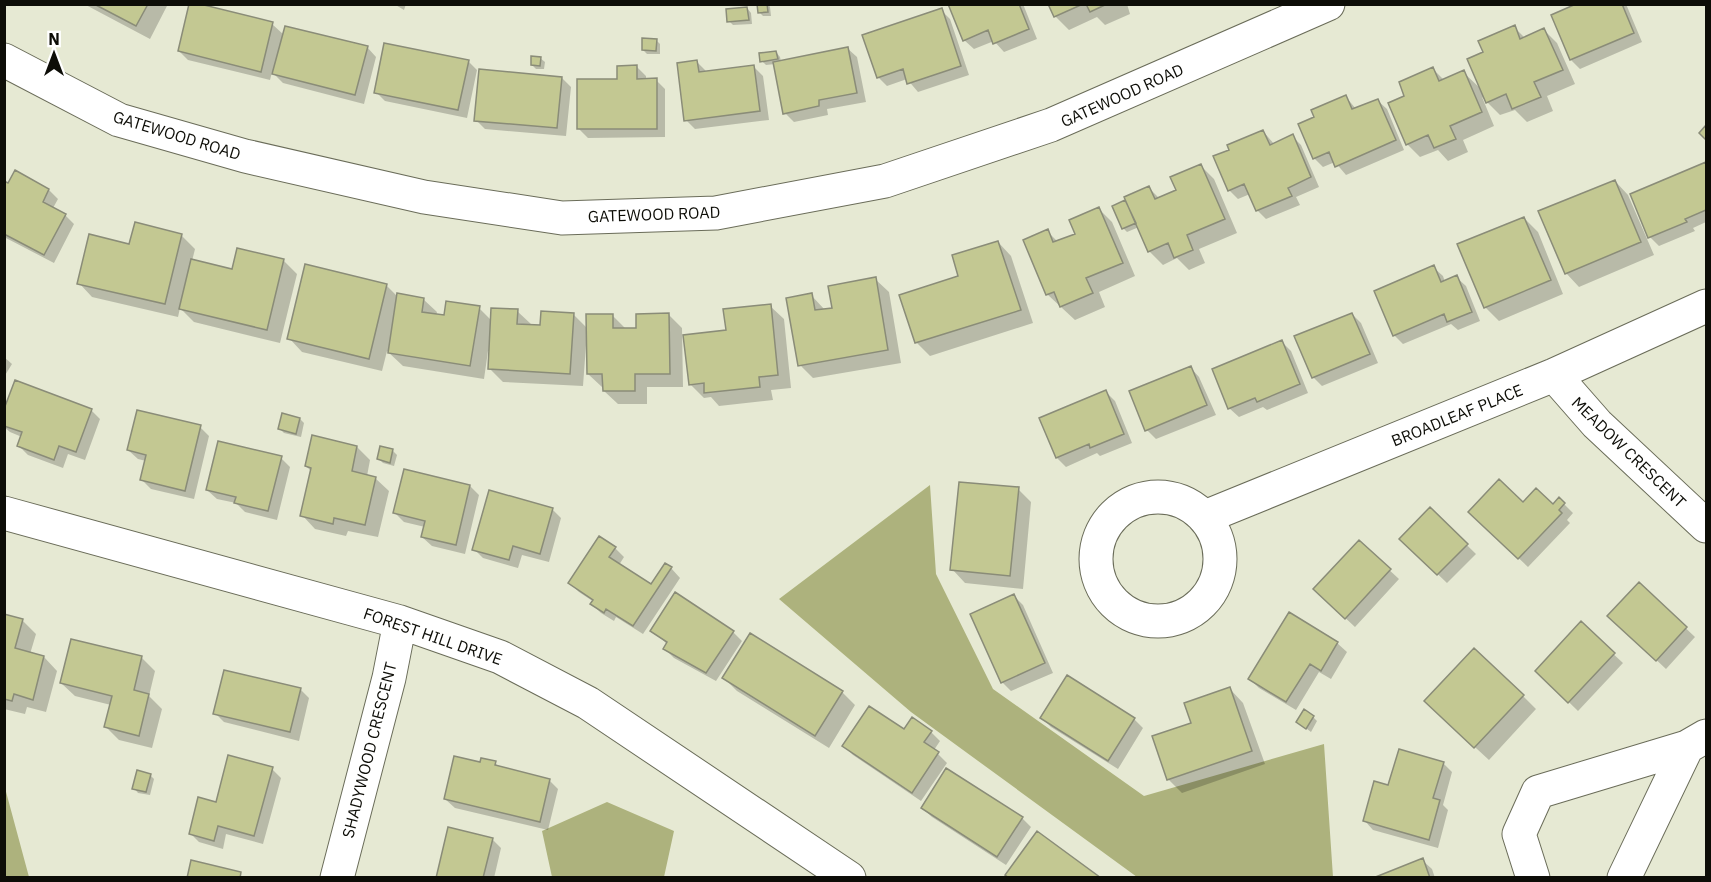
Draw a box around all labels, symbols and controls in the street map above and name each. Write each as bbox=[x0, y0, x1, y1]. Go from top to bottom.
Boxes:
north arrow bbox=[24, 24, 84, 84]
text: N bbox=[48, 29, 60, 49]
street label: GATEWOOD ROAD bbox=[1057, 59, 1187, 131]
street label: GATEWOOD ROAD bbox=[111, 106, 243, 164]
street label: GATEWOOD ROAD bbox=[587, 202, 721, 226]
street label: BROADLEAF PLACE bbox=[1388, 379, 1526, 451]
street label: MEADOW CRESCENT bbox=[1568, 392, 1690, 512]
street label: FOREST HILL DRIVE bbox=[361, 603, 505, 669]
street label: SHADYWOOD CRESCENT bbox=[337, 660, 401, 840]

